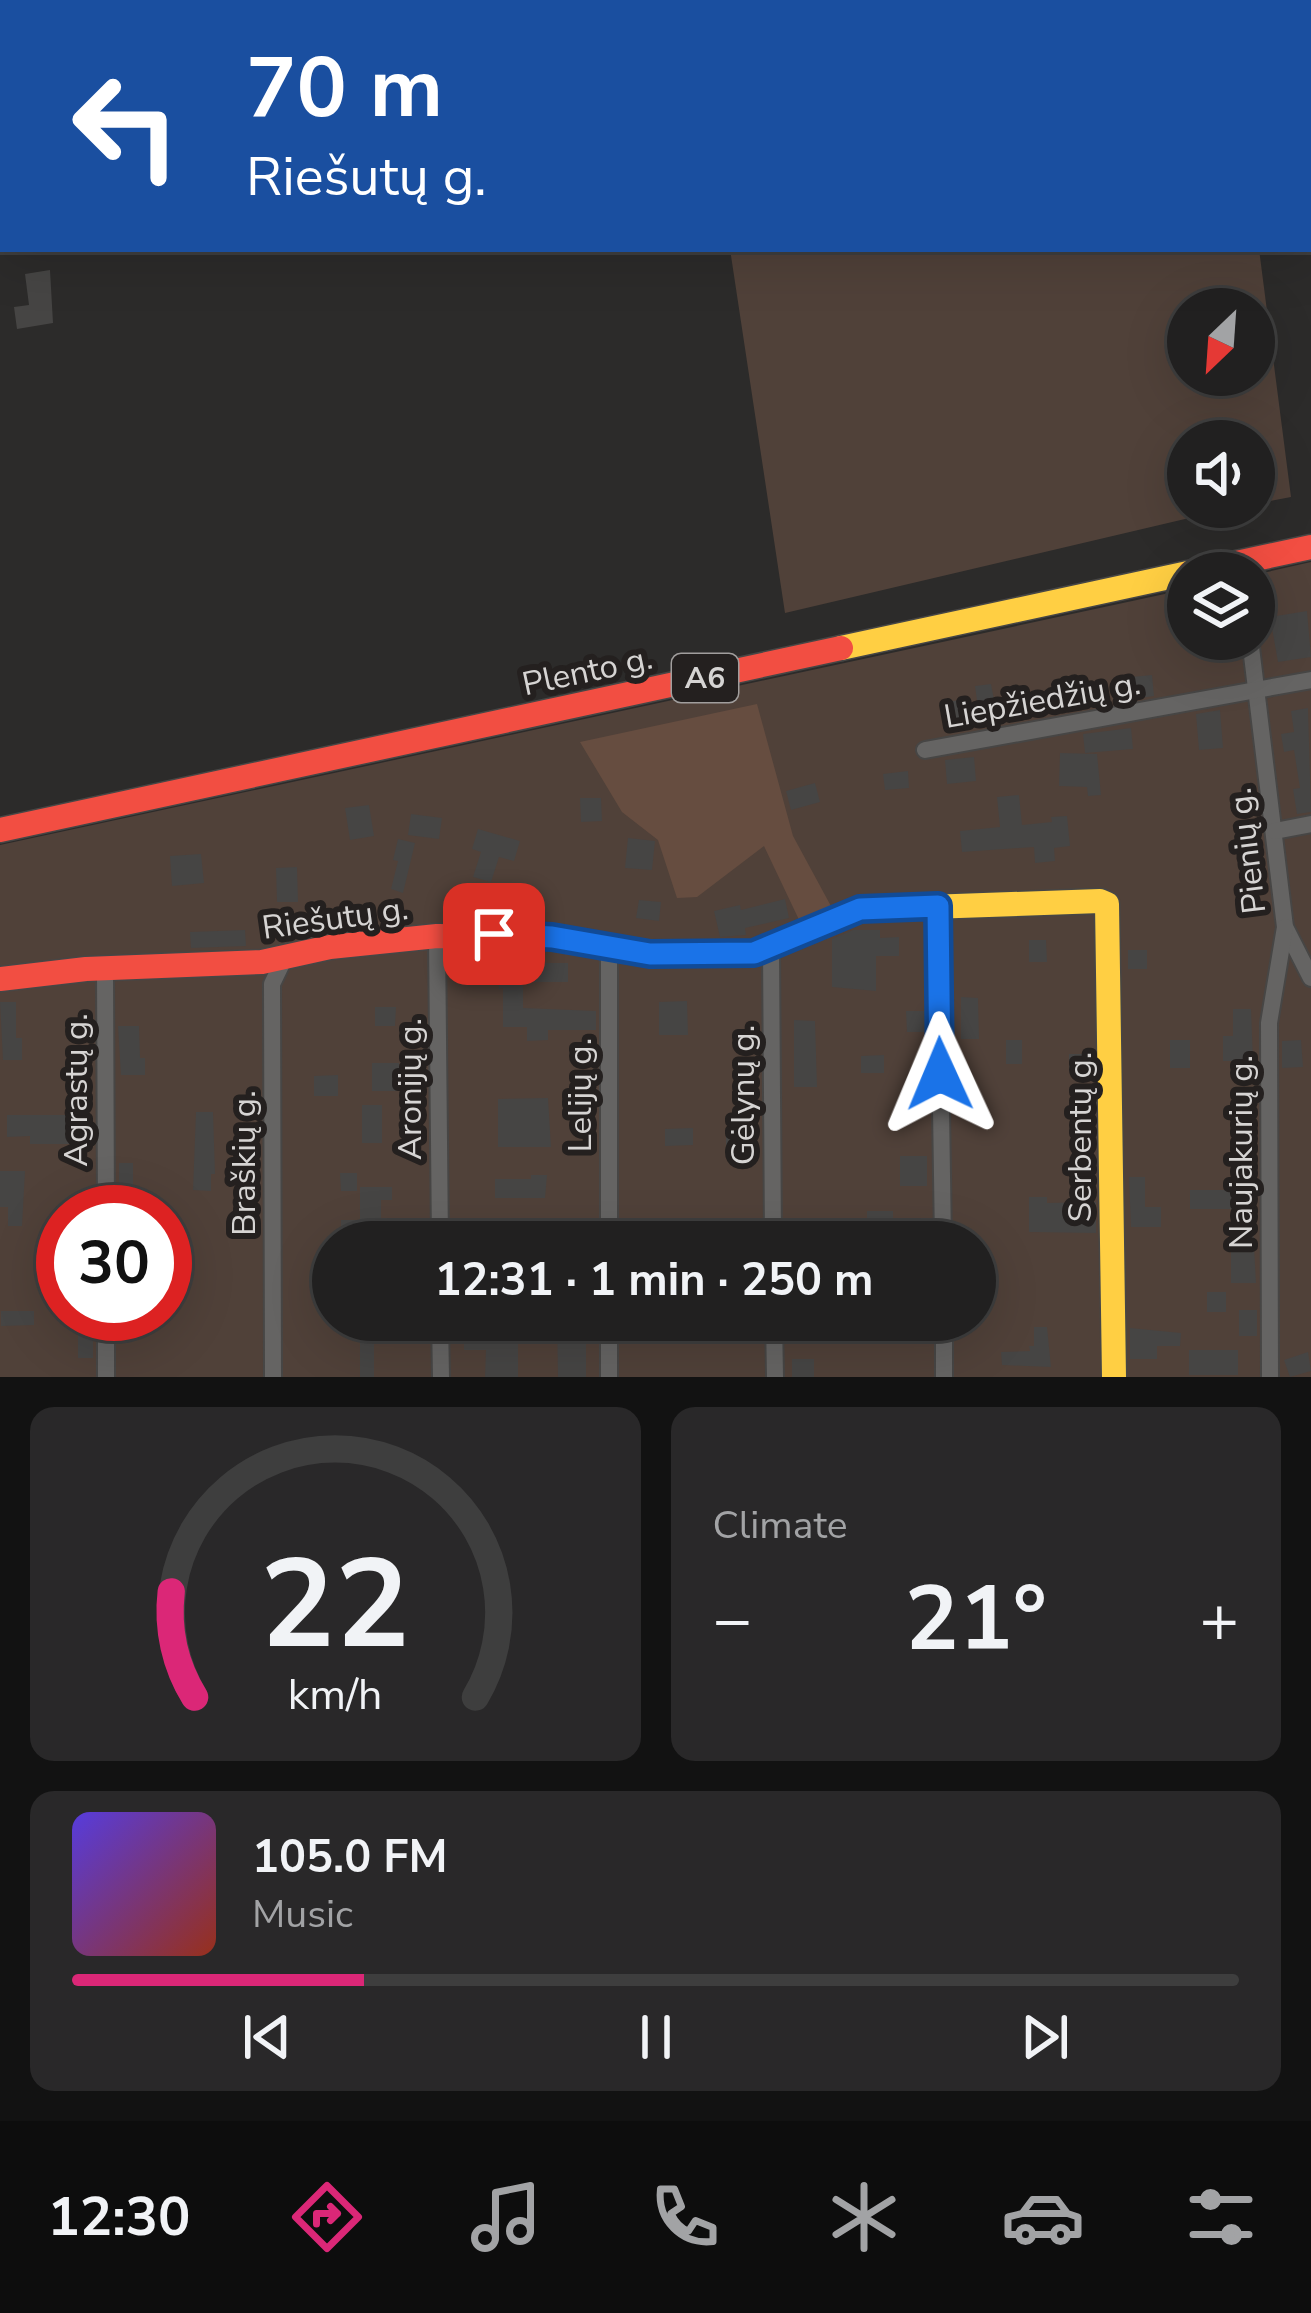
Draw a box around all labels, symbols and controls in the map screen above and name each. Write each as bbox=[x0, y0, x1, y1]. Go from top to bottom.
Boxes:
text: 70 m bbox=[246, 31, 443, 146]
icon: left bbox=[48, 48, 204, 204]
text: Riešutų g. bbox=[246, 140, 487, 214]
north arrow bbox=[1167, 288, 1275, 396]
map controls bbox=[1167, 288, 1275, 660]
button: sound bbox=[1167, 420, 1275, 528]
button: layers bbox=[1167, 552, 1275, 660]
street label: Plento g. bbox=[518, 636, 656, 707]
road number: A6 bbox=[672, 654, 738, 702]
street label: Liepžiedžių g. bbox=[941, 661, 1144, 740]
street label: Pienių g. bbox=[1217, 785, 1278, 916]
pin bbox=[443, 883, 545, 985]
street label: Riešutų g. bbox=[259, 886, 411, 951]
icon: arrive bbox=[461, 901, 527, 967]
position arrow bbox=[877, 1011, 1003, 1137]
street label: Agrastų g. bbox=[54, 1013, 99, 1167]
street label: Aronijų g. bbox=[388, 1018, 433, 1160]
street label: Gėlynų g. bbox=[721, 1025, 766, 1165]
street label: Lelijų g. bbox=[558, 1038, 603, 1152]
street label: Serbentų g. bbox=[1058, 1052, 1103, 1222]
street label: Naujakurių g. bbox=[1219, 1055, 1264, 1249]
street label: Braškių g. bbox=[222, 1090, 267, 1236]
speed limit sign: 30 bbox=[36, 1185, 192, 1341]
text: 12:31 · 1 min · 250 m bbox=[434, 1250, 874, 1311]
text: Climate bbox=[713, 1499, 848, 1552]
text: 22 bbox=[260, 1520, 410, 1690]
text: 21° bbox=[905, 1558, 1047, 1681]
text: − bbox=[713, 1575, 752, 1665]
text: + bbox=[1199, 1575, 1239, 1665]
text: km/h bbox=[288, 1666, 383, 1724]
text: 105.0 FM bbox=[252, 1827, 448, 1888]
text: Music bbox=[252, 1888, 353, 1941]
icon: previous bbox=[234, 2004, 300, 2070]
icon: pause bbox=[623, 2004, 689, 2070]
icon: next bbox=[1012, 2004, 1078, 2070]
icon: directions bbox=[285, 2175, 369, 2259]
icon: music bbox=[464, 2175, 548, 2259]
icon: phone bbox=[643, 2175, 727, 2259]
icon: climate bbox=[822, 2175, 906, 2259]
icon: car bbox=[1001, 2175, 1085, 2259]
icon: filters bbox=[1179, 2175, 1263, 2259]
text: 12:30 bbox=[47, 2180, 190, 2254]

